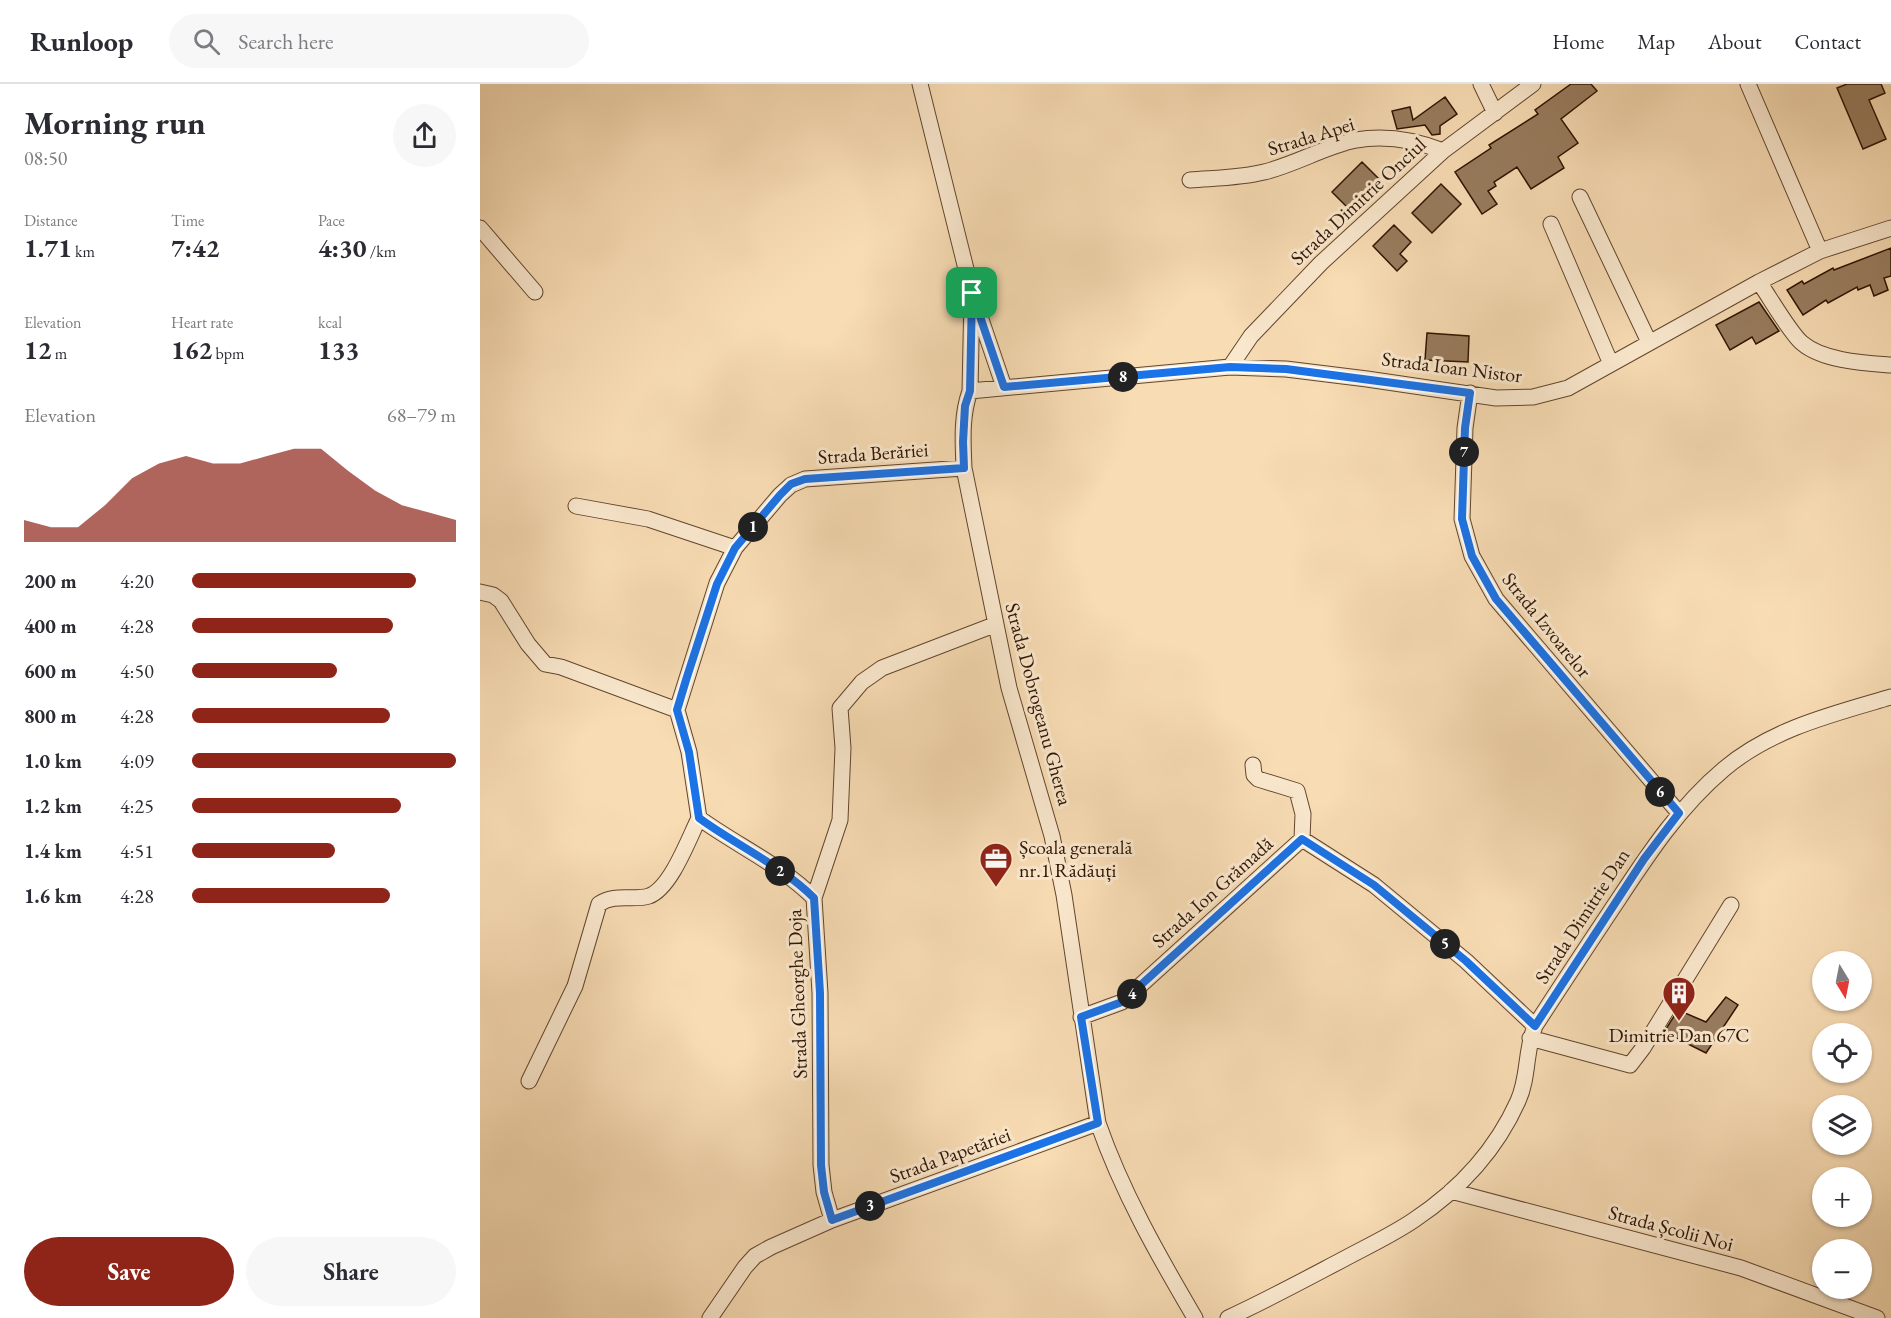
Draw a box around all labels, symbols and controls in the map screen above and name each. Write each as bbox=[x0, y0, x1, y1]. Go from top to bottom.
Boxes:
search box bbox=[169, 14, 589, 68]
text: Runloop bbox=[30, 23, 133, 59]
icon: search bbox=[190, 25, 223, 58]
text: Search here bbox=[238, 27, 334, 56]
text: Home bbox=[1552, 28, 1604, 55]
text: Map bbox=[1637, 28, 1675, 55]
text: About bbox=[1708, 28, 1761, 55]
text: Contact bbox=[1794, 28, 1861, 55]
text: Morning run bbox=[24, 101, 206, 144]
button: share bbox=[393, 104, 456, 167]
street label: Strada Apei bbox=[1265, 110, 1358, 161]
street label: Strada Dimitrie Onciul bbox=[1285, 131, 1432, 271]
text: 08:50 bbox=[24, 145, 67, 171]
text: Distance bbox=[24, 210, 77, 231]
text: Time bbox=[171, 210, 204, 231]
text: Pace bbox=[318, 210, 345, 231]
text: 1.71 bbox=[24, 231, 72, 265]
text: 7:42 bbox=[171, 231, 220, 265]
text: 4:30 bbox=[318, 231, 367, 265]
text: km bbox=[72, 241, 95, 262]
text: /km bbox=[367, 241, 396, 262]
pin bbox=[946, 267, 997, 318]
icon: arrive bbox=[955, 276, 988, 309]
text: Elevation bbox=[24, 312, 82, 333]
text: Heart rate bbox=[171, 312, 233, 333]
text: kcal bbox=[318, 312, 342, 333]
text: 12 bbox=[24, 333, 52, 367]
text: 162 bbox=[171, 333, 212, 367]
text: 133 bbox=[318, 333, 359, 367]
text: m bbox=[52, 343, 67, 364]
text: bpm bbox=[212, 343, 244, 364]
street label: Strada Ioan Nistor bbox=[1380, 345, 1524, 389]
pin: 8 bbox=[1108, 362, 1138, 392]
text: 8 bbox=[1119, 366, 1127, 387]
text: Elevation bbox=[24, 402, 96, 428]
text: 68–79 m bbox=[387, 402, 456, 428]
street label: Strada Berăriei bbox=[817, 436, 929, 470]
pin: 7 bbox=[1449, 437, 1479, 467]
text: 7 bbox=[1460, 441, 1468, 462]
pin: 1 bbox=[738, 512, 768, 542]
text: 1 bbox=[749, 516, 757, 537]
street label: Strada Izvoarelor bbox=[1497, 567, 1598, 683]
text: 200 m bbox=[24, 568, 77, 594]
text: 4:20 bbox=[120, 568, 154, 594]
street label: Strada Dobrogeanu Gherea bbox=[999, 600, 1079, 808]
text: 400 m bbox=[24, 613, 77, 639]
text: 4:28 bbox=[120, 613, 154, 639]
text: 600 m bbox=[24, 658, 77, 684]
text: 4:50 bbox=[120, 658, 154, 684]
text: 800 m bbox=[24, 703, 77, 729]
text: 4:28 bbox=[120, 703, 154, 729]
text: 1.0 km bbox=[24, 748, 82, 774]
text: 4:09 bbox=[120, 748, 154, 774]
pin: 6 bbox=[1645, 777, 1675, 807]
text: 6 bbox=[1656, 781, 1664, 802]
text: 1.2 km bbox=[24, 793, 82, 819]
text: 4:25 bbox=[120, 793, 154, 819]
street label: Strada Ion Grămadă bbox=[1146, 831, 1278, 953]
place label: Școala generală nr.1 Rădăuți bbox=[1019, 834, 1133, 883]
text: 1.4 km bbox=[24, 838, 82, 864]
text: 4:51 bbox=[120, 838, 154, 864]
office icon: Școala generală nr.1 Rădăuți bbox=[978, 841, 1014, 888]
street label: Strada Dimitrie Dan bbox=[1529, 843, 1636, 989]
pin: 2 bbox=[765, 856, 795, 886]
text: 2 bbox=[776, 860, 784, 881]
text: 1.6 km bbox=[24, 883, 82, 909]
text: 4:28 bbox=[120, 883, 154, 909]
street label: Strada Gheorghe Doja bbox=[781, 909, 813, 1079]
pin: 5 bbox=[1430, 929, 1460, 959]
text: 5 bbox=[1441, 933, 1449, 954]
north arrow bbox=[1812, 951, 1872, 1011]
map controls bbox=[1812, 951, 1872, 1299]
building icon: Dimitrie Dan 67C bbox=[1661, 975, 1697, 1022]
pin: 4 bbox=[1117, 979, 1147, 1009]
text: 4 bbox=[1128, 983, 1136, 1004]
place label: Dimitrie Dan 67C bbox=[1608, 1022, 1750, 1048]
button: locate bbox=[1812, 1023, 1872, 1083]
button: layers bbox=[1812, 1095, 1872, 1155]
street label: Strada Papetăriei bbox=[886, 1121, 1014, 1189]
button: + bbox=[1812, 1167, 1872, 1227]
pin: 3 bbox=[855, 1191, 885, 1221]
text: 3 bbox=[866, 1195, 874, 1216]
street label: Strada Școlii Noi bbox=[1606, 1199, 1736, 1257]
button: Save bbox=[24, 1237, 234, 1306]
button: Share bbox=[246, 1237, 456, 1306]
button: − bbox=[1812, 1239, 1872, 1299]

